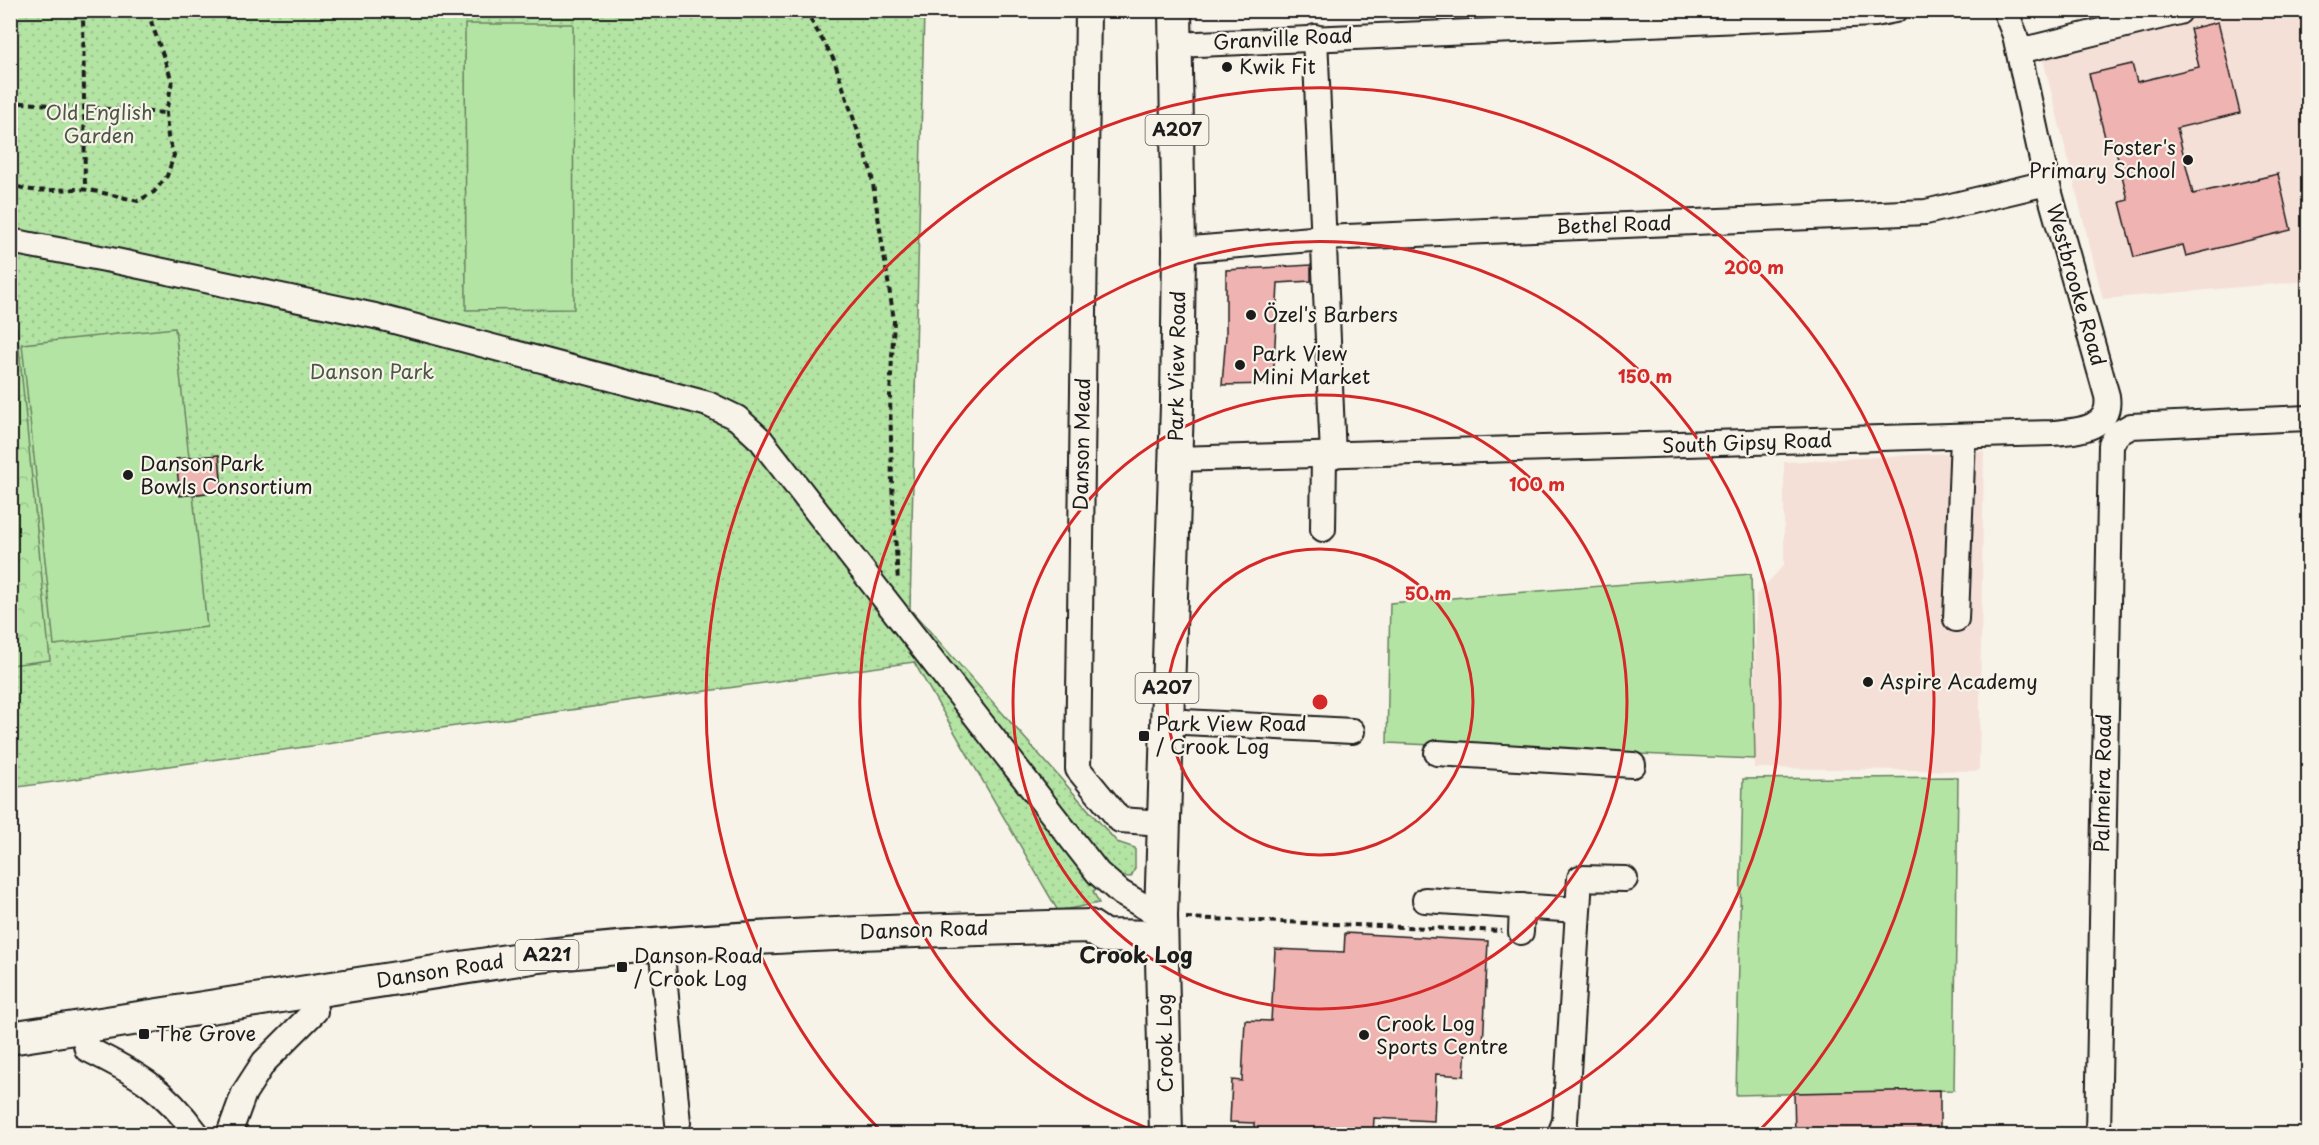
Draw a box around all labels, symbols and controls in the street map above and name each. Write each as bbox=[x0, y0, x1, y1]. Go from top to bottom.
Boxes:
street label: Granville Road bbox=[1212, 19, 1354, 57]
place label: Kwik Fit bbox=[1239, 51, 1316, 81]
marker: Kwik Fit bbox=[1220, 60, 1234, 74]
park label: Old English Garden bbox=[45, 97, 153, 150]
road number: A207 bbox=[1146, 115, 1208, 145]
place label: Foster's Primary School bbox=[2029, 132, 2176, 185]
marker: Foster's Primary School bbox=[2181, 153, 2195, 167]
street label: Westbrooke Road bbox=[2039, 200, 2114, 369]
street label: Bethel Road bbox=[1556, 207, 1672, 241]
text: 200 m bbox=[1724, 253, 1784, 280]
street label: Park View Road bbox=[1160, 290, 1192, 442]
place label: Özel's Barbers bbox=[1263, 299, 1398, 329]
marker: Özel's Barbers bbox=[1244, 308, 1258, 322]
place label: Park View Mini Market bbox=[1252, 338, 1370, 391]
park label: Danson Park bbox=[310, 356, 434, 386]
marker: Park View Mini Market bbox=[1233, 358, 1247, 372]
text: 150 m bbox=[1618, 362, 1672, 389]
street label: Danson Mead bbox=[1065, 377, 1097, 511]
street label: South Gipsy Road bbox=[1661, 424, 1832, 460]
place label: Danson Park Bowls Consortium bbox=[140, 448, 313, 501]
marker: Danson Park Bowls Consortium bbox=[121, 468, 135, 482]
text: 100 m bbox=[1509, 470, 1565, 497]
text: 50 m bbox=[1405, 579, 1451, 606]
place label: Aspire Academy bbox=[1880, 666, 2038, 696]
road number: A207 bbox=[1136, 673, 1198, 703]
marker: Aspire Academy bbox=[1861, 675, 1875, 689]
centre of rings bbox=[1310, 692, 1330, 712]
place label: Park View Road / Crook Log bbox=[1156, 708, 1307, 761]
street label: Palmeira Road bbox=[2086, 713, 2118, 853]
marker: Park View Road / Crook Log bbox=[1137, 729, 1151, 743]
street label: Danson Road bbox=[859, 912, 989, 946]
district label: Crook Log bbox=[1079, 937, 1193, 970]
road number: A221 bbox=[516, 940, 578, 970]
place label: Danson Road / Crook Log bbox=[634, 940, 763, 993]
street label: Danson Road bbox=[374, 945, 506, 995]
marker: Danson Road / Crook Log bbox=[615, 960, 629, 974]
street label: Crook Log bbox=[1148, 993, 1180, 1093]
place label: Crook Log Sports Centre bbox=[1376, 1008, 1508, 1061]
place label: The Grove bbox=[156, 1018, 256, 1048]
marker: The Grove bbox=[137, 1027, 151, 1041]
marker: Crook Log Sports Centre bbox=[1357, 1028, 1371, 1042]

